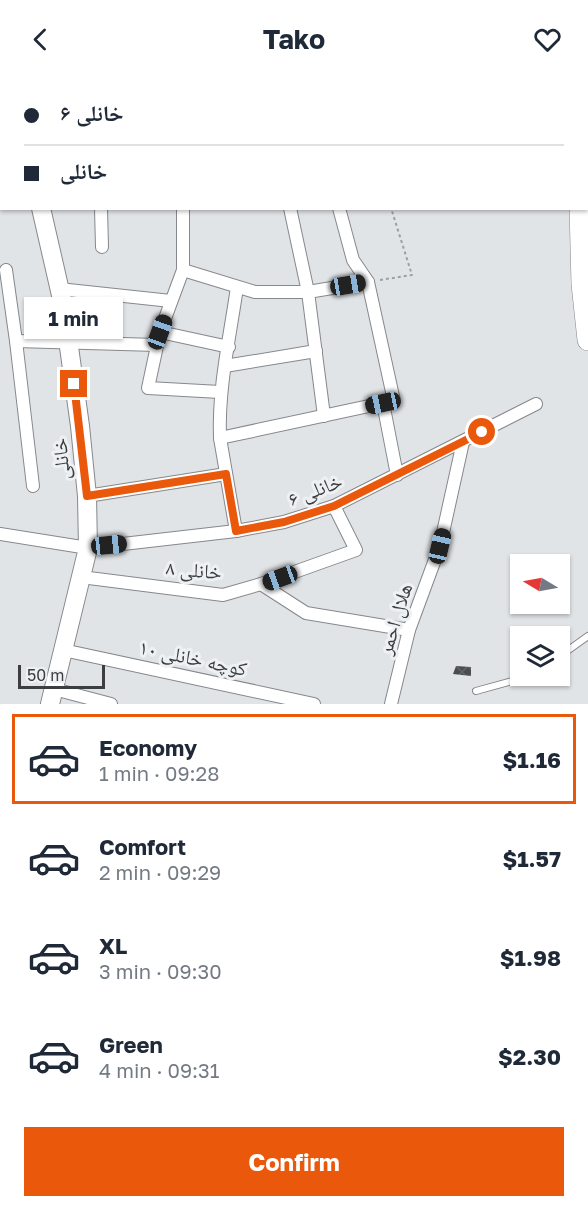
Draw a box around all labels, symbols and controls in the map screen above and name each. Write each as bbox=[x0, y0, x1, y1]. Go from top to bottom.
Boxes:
icon: back bbox=[24, 23, 57, 56]
text: Tako bbox=[263, 23, 325, 55]
icon: heart bbox=[531, 23, 564, 56]
text: خانلی ۶ bbox=[60, 99, 123, 126]
text: خانلی bbox=[60, 157, 107, 184]
car bbox=[329, 273, 367, 297]
callout: 1 min bbox=[25, 297, 124, 339]
text: 1 min bbox=[48, 306, 99, 330]
car bbox=[145, 312, 175, 352]
route end bbox=[60, 370, 87, 397]
car bbox=[364, 390, 402, 416]
route start bbox=[468, 418, 495, 445]
street label: خانلی bbox=[46, 437, 75, 481]
street label: خانلی ۶ bbox=[284, 468, 346, 511]
car bbox=[427, 526, 453, 566]
car bbox=[90, 534, 128, 556]
north arrow bbox=[510, 554, 570, 614]
map controls bbox=[510, 554, 570, 686]
street label: خانلی ۸ bbox=[165, 555, 223, 584]
car bbox=[260, 563, 300, 593]
street label: هلال احمر bbox=[372, 580, 417, 658]
button: layers bbox=[510, 626, 570, 686]
street label: کوچه خانلی ۱۰ bbox=[137, 634, 249, 681]
scale bar bbox=[18, 662, 105, 690]
text: 50 m bbox=[27, 665, 64, 685]
icon: car bbox=[27, 732, 81, 786]
text: Economy bbox=[99, 734, 197, 761]
text: $1.16 bbox=[503, 746, 561, 773]
text: 1 min · 09:28 bbox=[99, 761, 219, 785]
icon: car bbox=[27, 831, 81, 885]
text: Comfort bbox=[99, 833, 186, 860]
text: $1.57 bbox=[502, 845, 561, 872]
text: 2 min · 09:29 bbox=[99, 860, 221, 884]
icon: car bbox=[27, 930, 81, 984]
text: XL bbox=[99, 932, 127, 959]
text: $1.98 bbox=[500, 944, 561, 971]
text: 3 min · 09:30 bbox=[99, 959, 222, 983]
icon: car bbox=[27, 1029, 81, 1083]
text: Green bbox=[99, 1031, 163, 1058]
text: $2.30 bbox=[498, 1043, 561, 1070]
text: 4 min · 09:31 bbox=[99, 1058, 219, 1082]
button: Confirm bbox=[24, 1127, 564, 1196]

